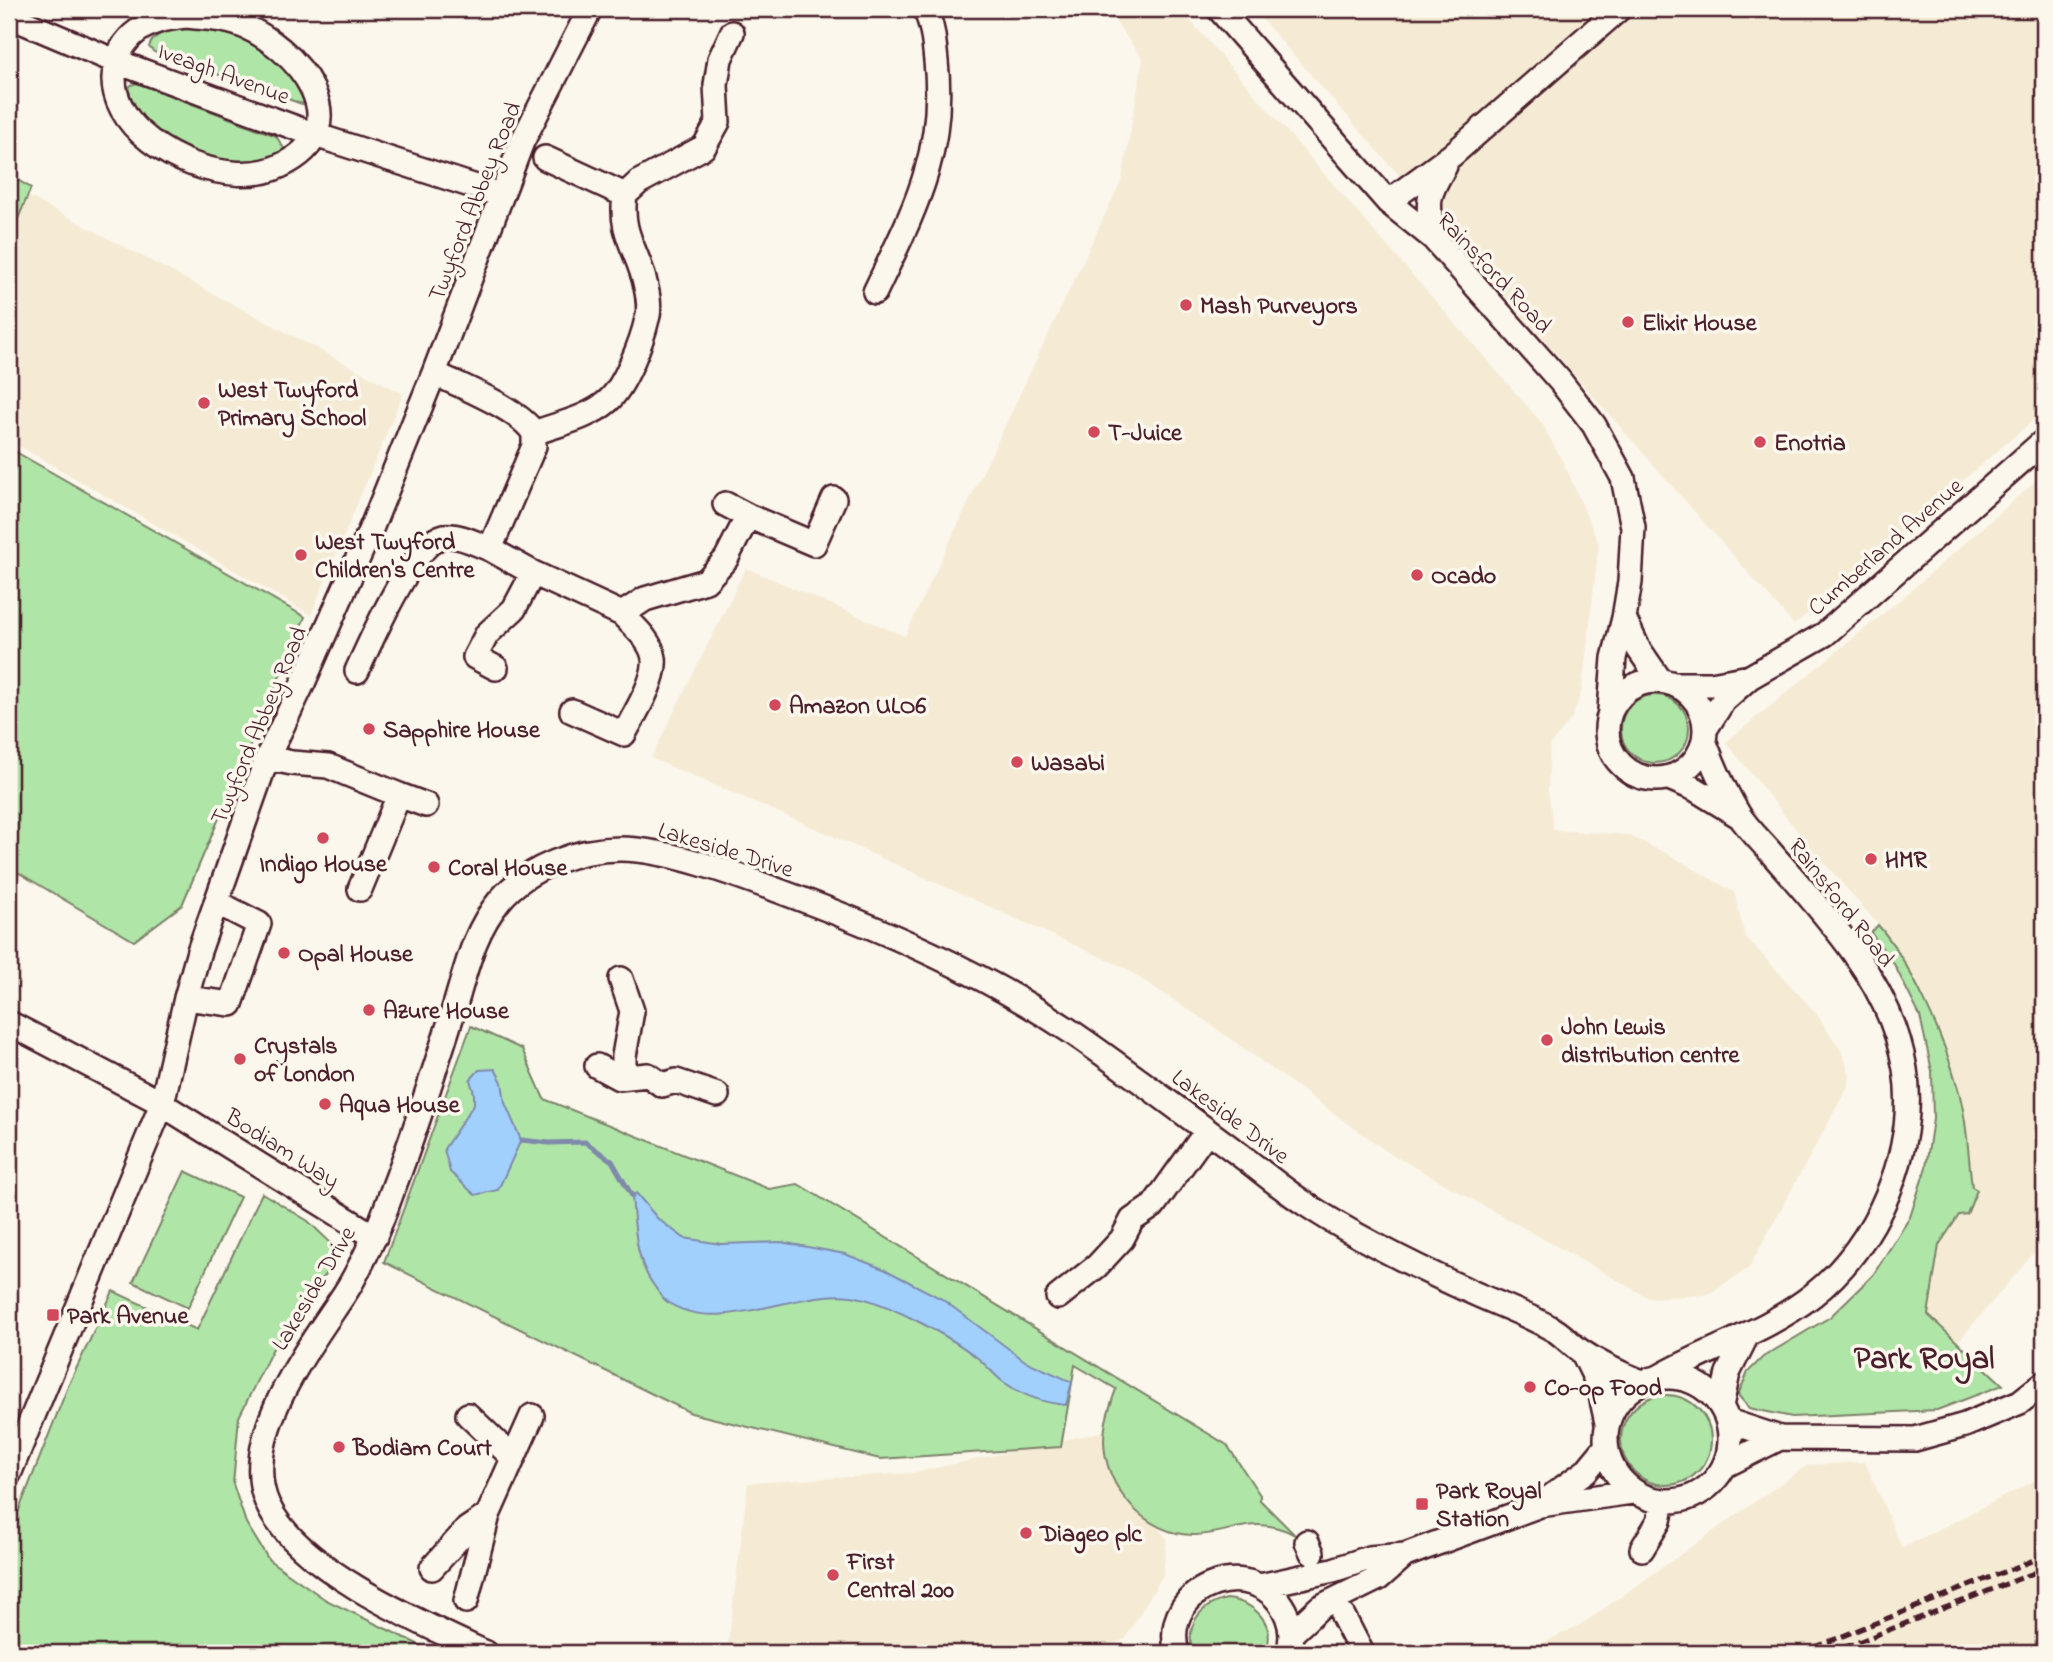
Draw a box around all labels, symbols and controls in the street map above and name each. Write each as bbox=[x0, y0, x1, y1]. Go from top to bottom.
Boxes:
street label: Iveagh Avenue bbox=[152, 35, 294, 116]
street label: Twyford Abbey Road bbox=[420, 97, 533, 307]
street label: Rainsford Road bbox=[1427, 205, 1559, 343]
place label: Mash Purveyors bbox=[1200, 290, 1358, 326]
marker: Mash Purveyors bbox=[1178, 297, 1194, 313]
place label: Elixir House bbox=[1642, 307, 1758, 342]
marker: Elixir House bbox=[1620, 314, 1636, 330]
place label: West Twyford Primary School bbox=[218, 374, 366, 438]
marker: West Twyford Primary School bbox=[196, 395, 212, 411]
place label: T-Juice bbox=[1108, 417, 1183, 452]
marker: T-Juice bbox=[1086, 424, 1102, 440]
place label: Enotria bbox=[1774, 427, 1846, 462]
marker: Enotria bbox=[1752, 434, 1768, 450]
street label: Cumberland Avenue bbox=[1801, 470, 1972, 626]
place label: West Twyford Children's Centre bbox=[315, 526, 475, 589]
marker: West Twyford Children's Centre bbox=[293, 547, 309, 563]
place label: Ocado bbox=[1431, 560, 1496, 595]
marker: Ocado bbox=[1409, 567, 1425, 583]
street label: Twyford Abbey Road bbox=[203, 621, 319, 831]
place label: Amazon ULO6 bbox=[789, 690, 927, 725]
marker: Amazon ULO6 bbox=[767, 697, 783, 713]
place label: Sapphire House bbox=[383, 714, 541, 749]
marker: Sapphire House bbox=[361, 721, 377, 737]
place label: Wasabi bbox=[1031, 747, 1105, 782]
marker: Wasabi bbox=[1009, 754, 1025, 770]
street label: Lakeside Drive bbox=[653, 814, 798, 889]
marker: Indigo House bbox=[315, 830, 331, 846]
street label: Rainsford Road bbox=[1778, 831, 1902, 976]
place label: HMR bbox=[1885, 844, 1928, 879]
place label: Indigo House bbox=[259, 848, 388, 884]
marker: HMR bbox=[1863, 851, 1879, 867]
place label: Coral House bbox=[448, 852, 568, 887]
marker: Coral House bbox=[426, 859, 442, 875]
place label: Opal House bbox=[298, 938, 414, 973]
marker: Opal House bbox=[276, 945, 292, 961]
place label: Azure House bbox=[383, 995, 510, 1030]
marker: Azure House bbox=[361, 1002, 377, 1018]
place label: John Lewis distribution centre bbox=[1561, 1011, 1741, 1074]
place label: Crystals of London bbox=[254, 1030, 355, 1093]
marker: John Lewis distribution centre bbox=[1539, 1032, 1555, 1048]
marker: Crystals of London bbox=[232, 1051, 248, 1067]
street label: Lakeside Drive bbox=[1163, 1062, 1296, 1174]
place label: Aqua House bbox=[339, 1089, 461, 1124]
marker: Aqua House bbox=[317, 1096, 333, 1112]
street label: Bodiam Way bbox=[216, 1101, 346, 1200]
street label: Lakeside Drive bbox=[264, 1220, 366, 1358]
place label: Park Avenue bbox=[67, 1300, 189, 1335]
marker: Park Avenue bbox=[45, 1307, 61, 1323]
district label: Park Royal bbox=[1854, 1337, 1994, 1385]
place label: Co-op Food bbox=[1544, 1372, 1663, 1407]
marker: Co-op Food bbox=[1522, 1379, 1538, 1395]
place label: Bodiam Court bbox=[352, 1432, 493, 1467]
marker: Bodiam Court bbox=[331, 1439, 347, 1455]
place label: Park Royal Station bbox=[1436, 1475, 1541, 1538]
marker: Park Royal Station bbox=[1414, 1496, 1430, 1512]
place label: Diageo plc bbox=[1039, 1518, 1143, 1554]
marker: Diageo plc bbox=[1018, 1525, 1034, 1541]
place label: First Central 200 bbox=[846, 1546, 955, 1609]
marker: First Central 200 bbox=[825, 1567, 841, 1583]

